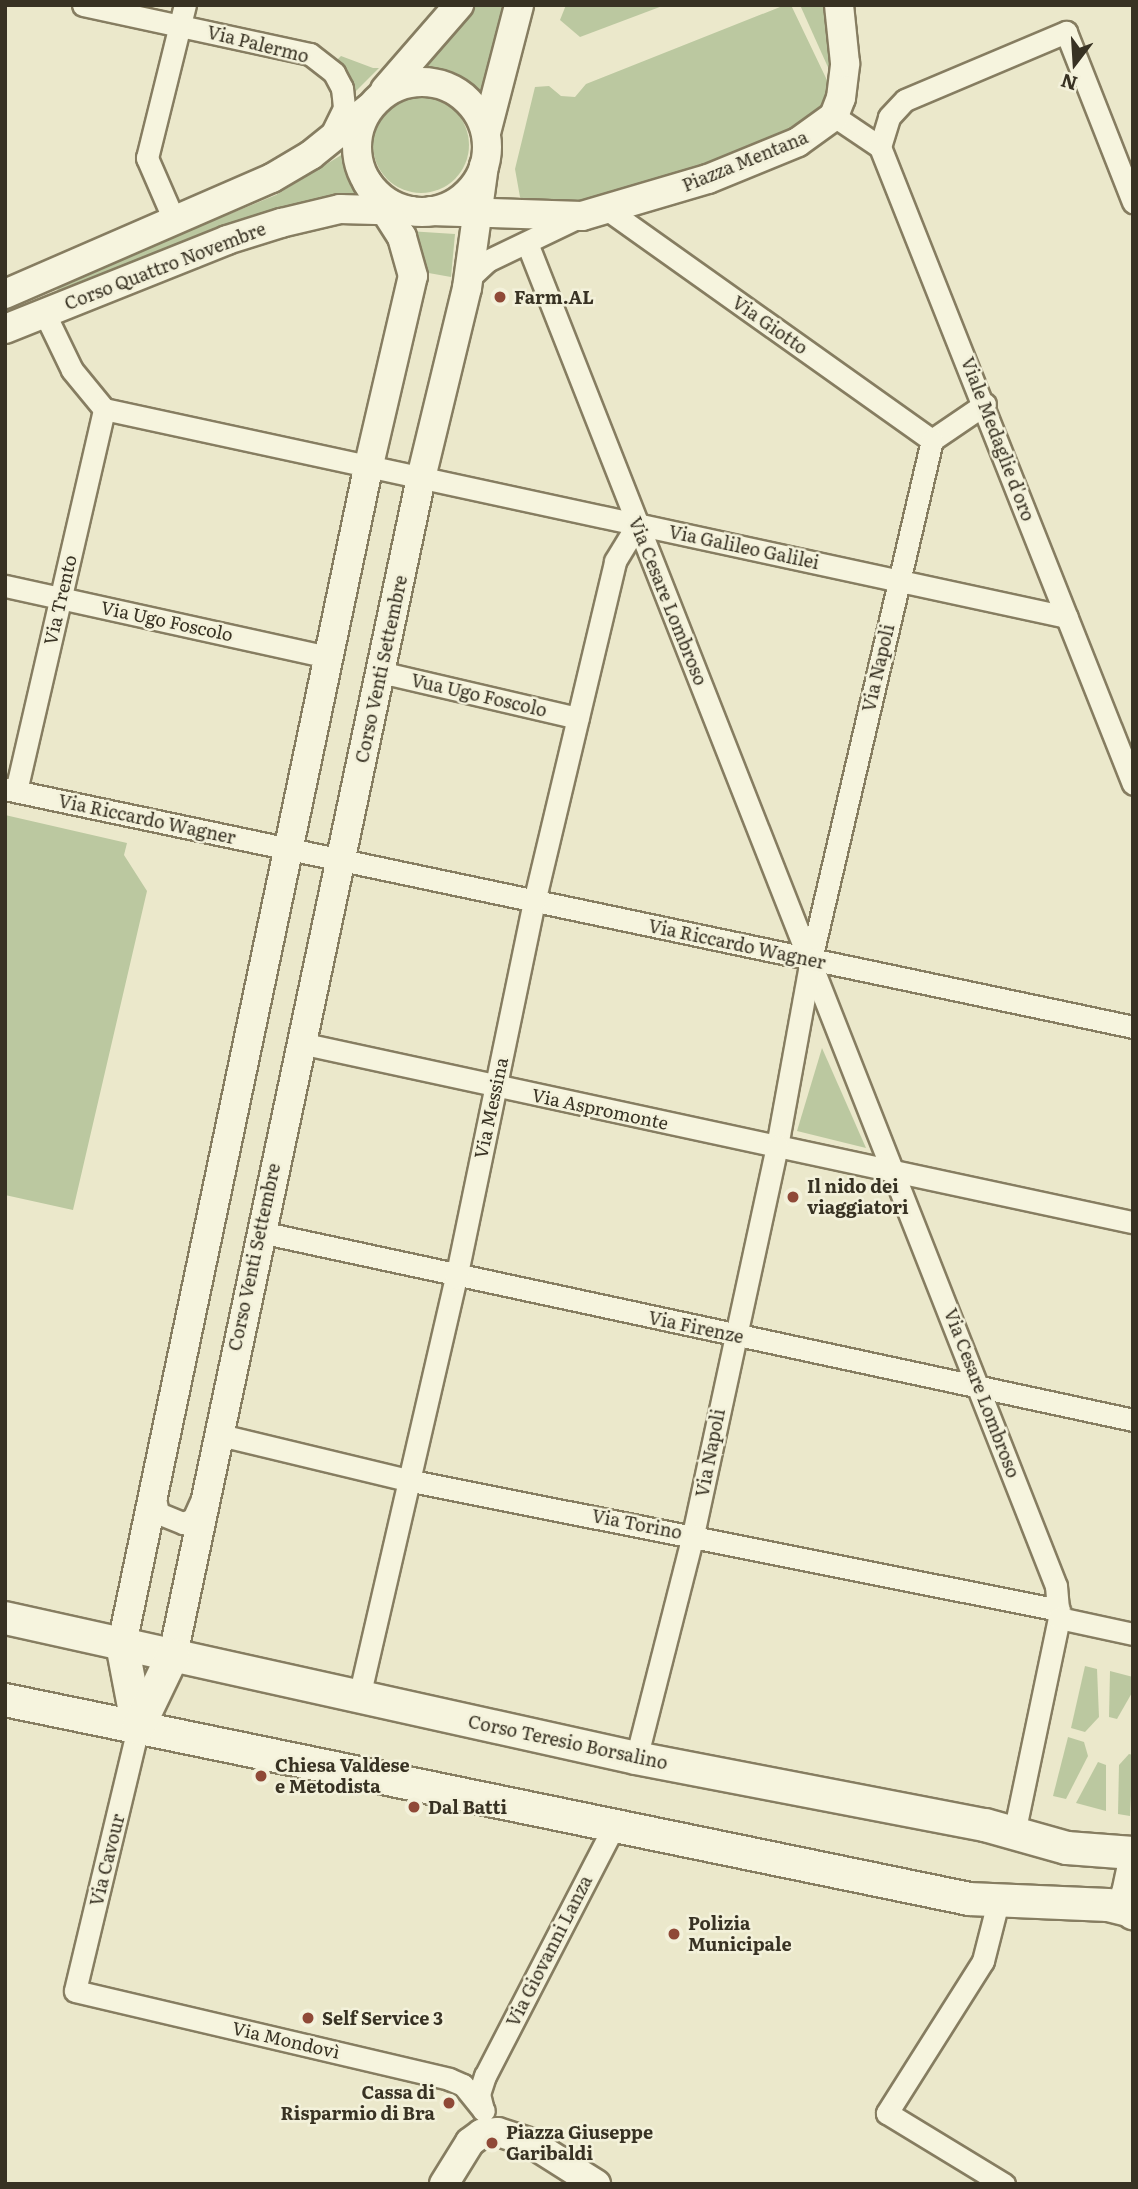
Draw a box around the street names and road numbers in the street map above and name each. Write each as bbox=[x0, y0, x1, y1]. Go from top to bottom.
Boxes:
street label: Via Palermo bbox=[205, 21, 311, 67]
street label: Piazza Mentana bbox=[679, 126, 811, 196]
street label: Corso Quattro Novembre bbox=[61, 218, 269, 314]
street label: Via Giotto bbox=[728, 291, 812, 359]
street label: Viale Medaglie d'oro bbox=[957, 354, 1039, 524]
street label: Via Cesare Lombroso bbox=[624, 514, 712, 688]
street label: Via Galileo Galilei bbox=[667, 520, 821, 574]
street label: Via Trento bbox=[39, 553, 81, 647]
street label: Corso Venti Settembre bbox=[351, 573, 411, 765]
street label: Via Ugo Foscolo bbox=[99, 596, 235, 646]
street label: Via Napoli bbox=[857, 622, 899, 714]
street label: Vua Ugo Foscolo bbox=[409, 669, 549, 721]
street label: Via Riccardo Wagner bbox=[56, 790, 238, 848]
street label: Via Riccardo Wagner bbox=[646, 915, 828, 973]
street label: Via Messina bbox=[470, 1055, 512, 1161]
street label: Via Aspromonte bbox=[530, 1084, 670, 1134]
street label: Corso Venti Settembre bbox=[224, 1161, 284, 1353]
street label: Via Cesare Lombroso bbox=[940, 1305, 1024, 1481]
street label: Via Firenze bbox=[646, 1306, 746, 1348]
street label: Via Napoli bbox=[691, 1407, 729, 1499]
street label: Via Torino bbox=[590, 1505, 684, 1543]
street label: Corso Teresio Borsalino bbox=[466, 1710, 670, 1774]
street label: Via Cavour bbox=[85, 1812, 129, 1908]
street label: Via Giovanni Lanza bbox=[502, 1872, 596, 2030]
street label: Via Mondovì bbox=[230, 2017, 342, 2063]

